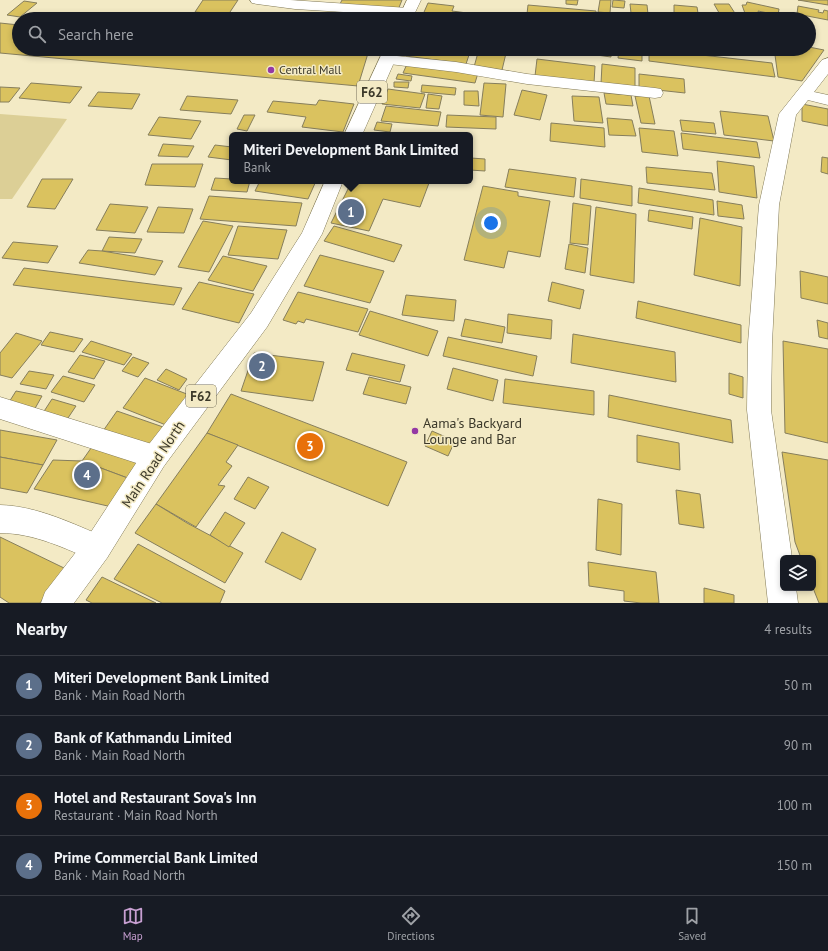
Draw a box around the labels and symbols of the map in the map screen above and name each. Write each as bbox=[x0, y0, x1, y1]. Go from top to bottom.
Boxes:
place label: Central Mall bbox=[279, 62, 342, 77]
marker: Central Mall bbox=[266, 65, 276, 75]
road number: F62 bbox=[357, 81, 387, 103]
pin: 1 bbox=[338, 197, 364, 227]
your location bbox=[481, 213, 501, 233]
pin: 2 bbox=[249, 351, 275, 381]
road number: F62 bbox=[186, 385, 216, 407]
place label: Aama's Backyard Lounge and Bar bbox=[423, 414, 522, 448]
street label: Main Road North bbox=[117, 417, 189, 511]
marker: Aama's Backyard Lounge and Bar bbox=[410, 426, 420, 436]
pin: 3 bbox=[297, 431, 323, 461]
pin: 4 bbox=[74, 460, 100, 490]

